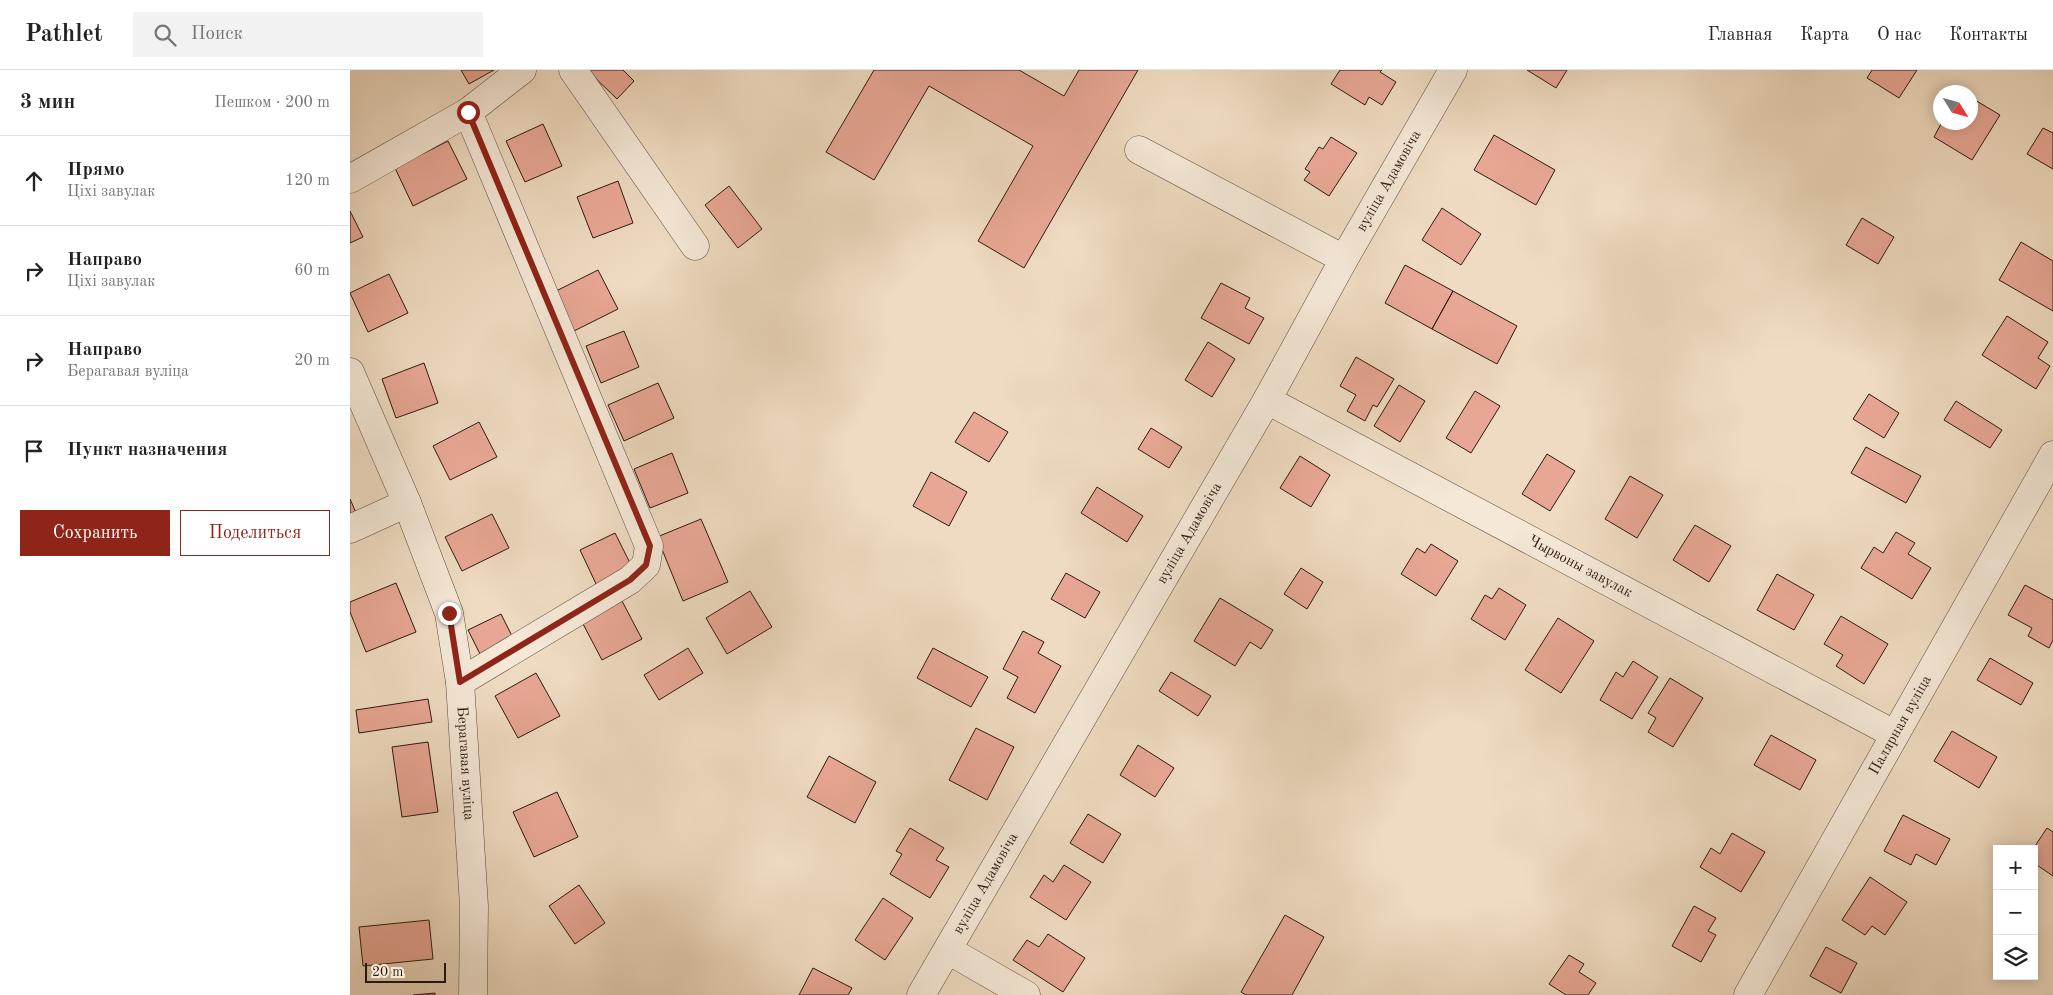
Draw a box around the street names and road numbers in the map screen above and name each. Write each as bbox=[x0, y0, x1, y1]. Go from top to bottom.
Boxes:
street label: вуліца Адамовіча bbox=[1354, 127, 1424, 234]
street label: вуліца Адамовіча bbox=[1154, 480, 1225, 587]
street label: Чырвоны завулак bbox=[1526, 533, 1635, 601]
street label: Палярная вуліца bbox=[1866, 672, 1935, 777]
street label: Берагавая вуліца bbox=[454, 706, 476, 822]
street label: вуліца Адамовіча bbox=[951, 830, 1021, 937]

